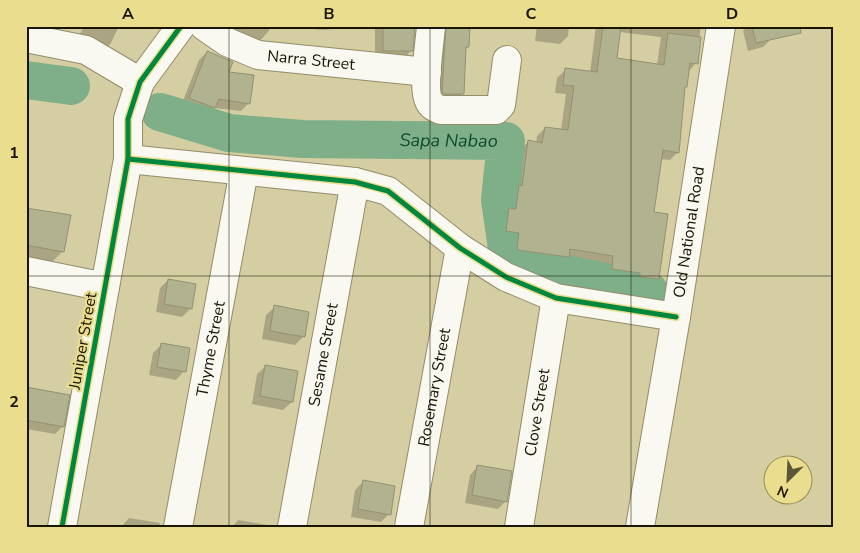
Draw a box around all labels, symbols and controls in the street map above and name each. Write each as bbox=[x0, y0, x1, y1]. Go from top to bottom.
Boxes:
text: A bbox=[122, 3, 134, 25]
text: B bbox=[323, 3, 335, 25]
text: C bbox=[526, 3, 537, 25]
text: D bbox=[726, 3, 738, 25]
street label: Narra Street bbox=[266, 45, 356, 76]
water label: Sapa Nabao bbox=[399, 128, 498, 153]
text: 1 bbox=[9, 142, 19, 164]
street label: Old National Road bbox=[668, 165, 710, 299]
street label: Juniper Street bbox=[63, 290, 102, 392]
street label: Thyme Street bbox=[191, 299, 231, 399]
street label: Sesame Street bbox=[303, 301, 344, 408]
street label: Rosemary Street bbox=[413, 326, 456, 448]
street label: Clove Street bbox=[520, 367, 555, 458]
text: 2 bbox=[9, 391, 19, 413]
north arrow bbox=[762, 456, 812, 506]
text: N bbox=[774, 481, 792, 502]

